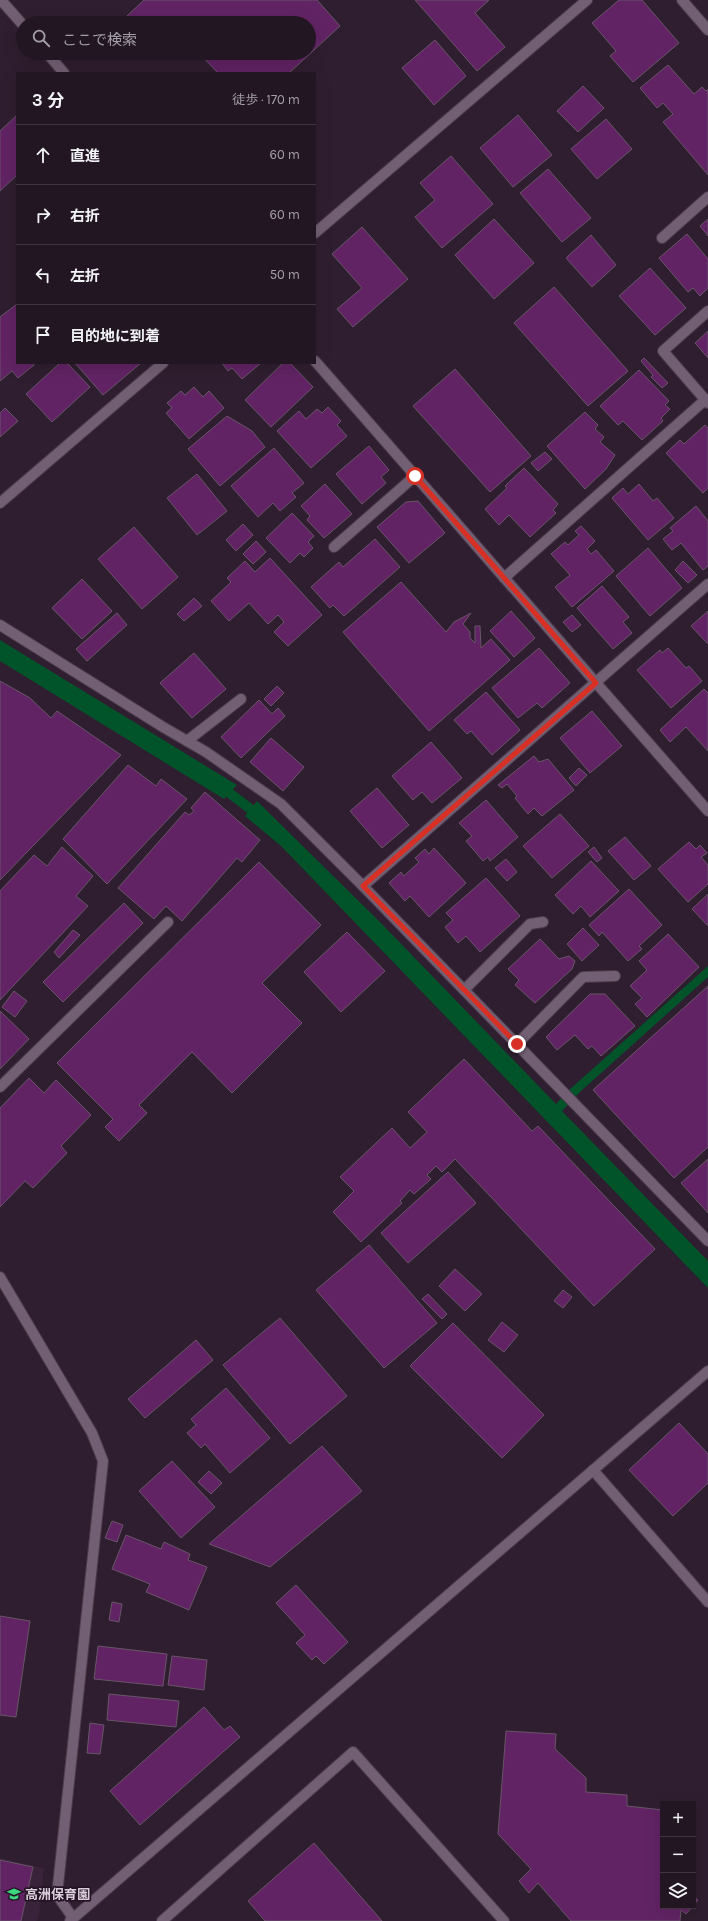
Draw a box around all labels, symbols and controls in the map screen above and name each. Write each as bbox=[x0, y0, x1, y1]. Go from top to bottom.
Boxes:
search box bbox=[16, 16, 316, 60]
icon: search bbox=[30, 27, 52, 49]
text: ここで検索 bbox=[62, 31, 137, 49]
text: 3 分 bbox=[32, 90, 64, 110]
text: 徒歩 · 170 m bbox=[232, 92, 300, 107]
icon: ahead bbox=[32, 144, 54, 166]
text: 直進 bbox=[70, 147, 100, 165]
text: 60 m bbox=[270, 147, 300, 162]
icon: right bbox=[32, 204, 54, 226]
text: 右折 bbox=[70, 207, 100, 225]
text: 60 m bbox=[270, 207, 300, 222]
icon: left bbox=[32, 264, 54, 286]
text: 左折 bbox=[70, 267, 100, 285]
text: 50 m bbox=[270, 267, 300, 282]
icon: arrive bbox=[32, 324, 54, 346]
text: 目的地に到着 bbox=[70, 327, 160, 345]
route start bbox=[406, 467, 424, 485]
route end bbox=[508, 1035, 526, 1053]
map controls bbox=[660, 1801, 696, 1909]
button: + bbox=[660, 1801, 696, 1837]
button: − bbox=[660, 1837, 696, 1873]
button: layers bbox=[660, 1873, 696, 1909]
school or university icon: 高洲保育園 bbox=[6, 1886, 22, 1902]
place label: 高洲保育園 bbox=[25, 1887, 90, 1902]

